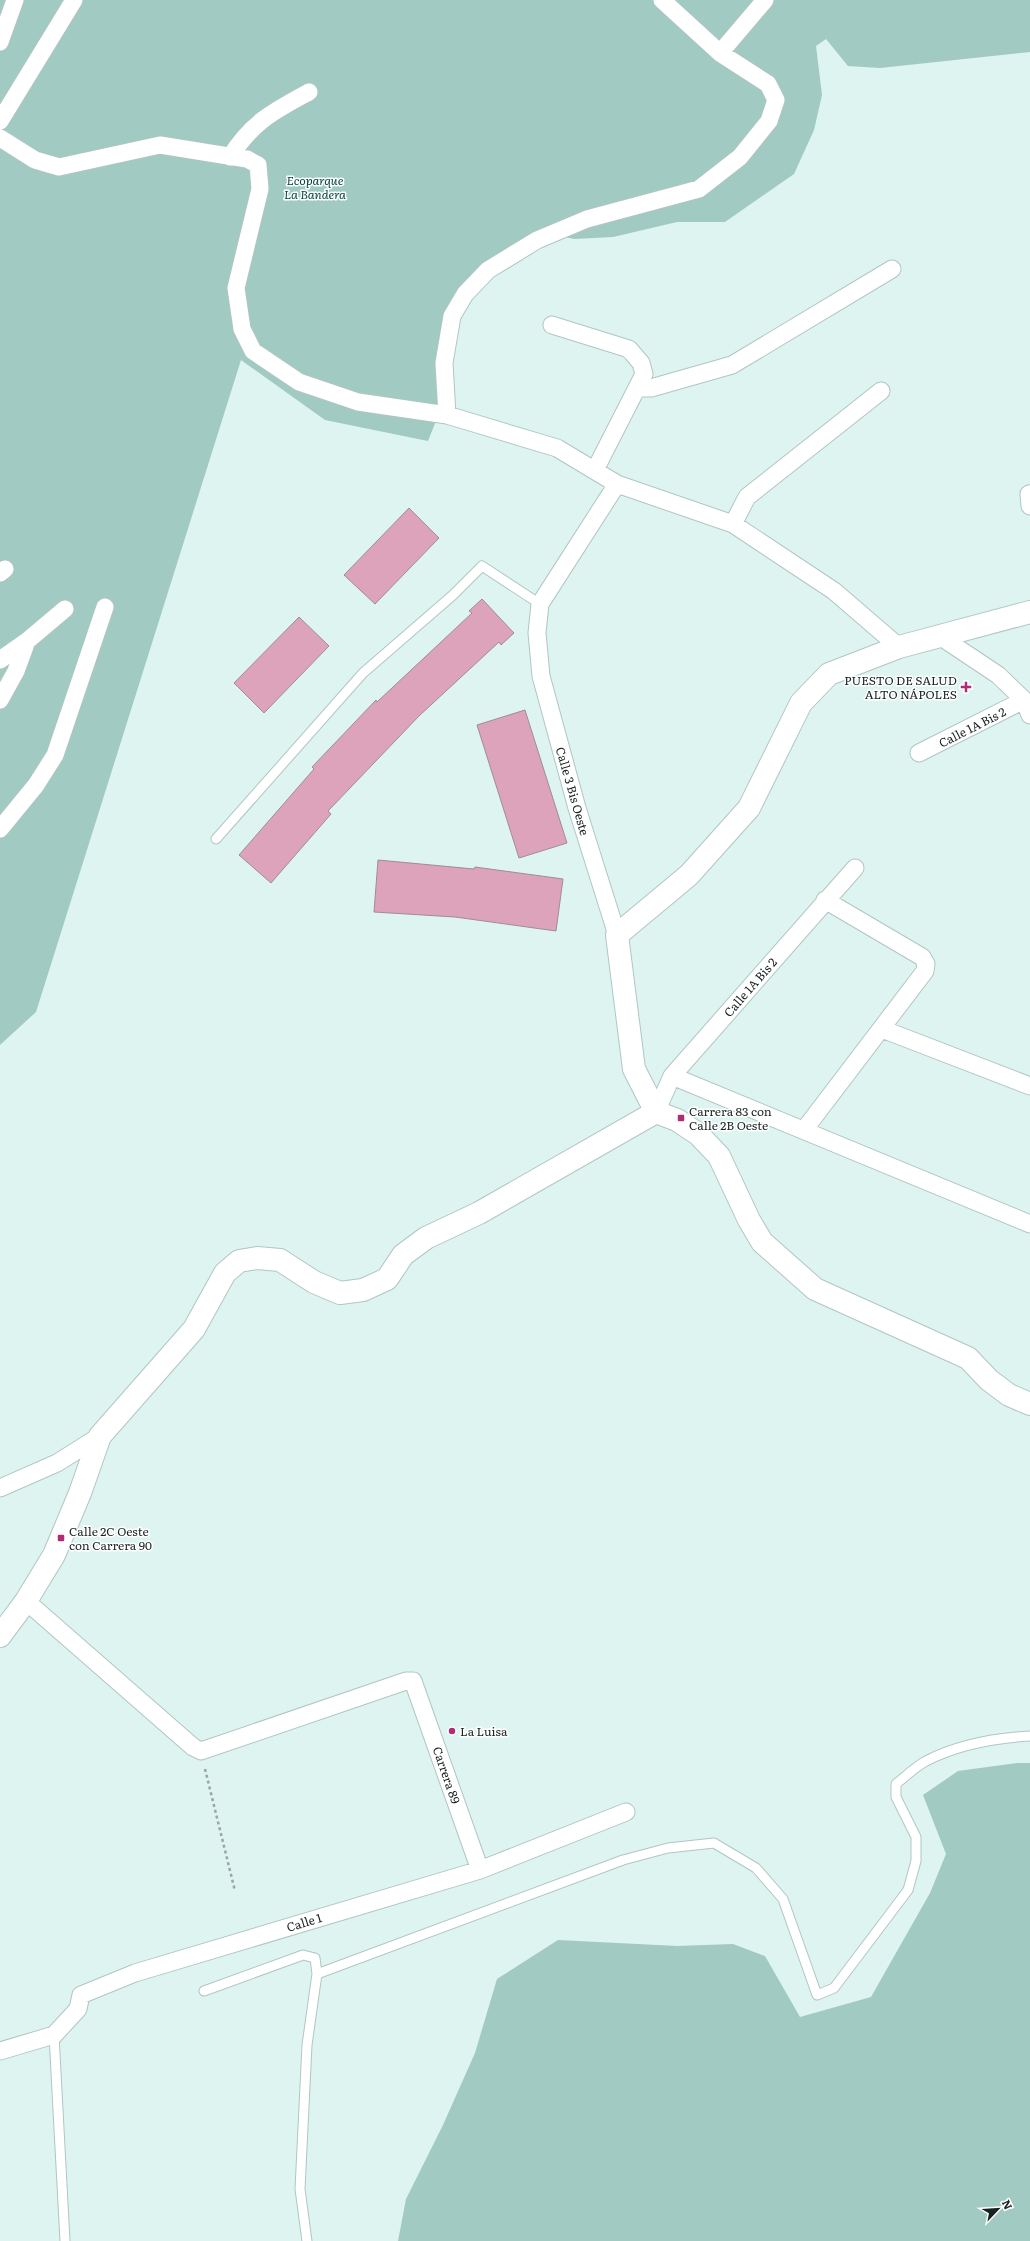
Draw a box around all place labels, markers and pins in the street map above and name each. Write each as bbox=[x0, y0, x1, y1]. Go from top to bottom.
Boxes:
place label: PUESTO DE SALUD ALTO NÁPOLES bbox=[844, 671, 957, 703]
marker: PUESTO DE SALUD ALTO NÁPOLES bbox=[960, 681, 972, 693]
place label: Carrera 83 con Calle 2B Oeste bbox=[689, 1102, 772, 1134]
marker: Carrera 83 con Calle 2B Oeste bbox=[676, 1113, 686, 1123]
place label: Calle 2C Oeste con Carrera 90 bbox=[69, 1522, 152, 1554]
marker: Calle 2C Oeste con Carrera 90 bbox=[56, 1533, 66, 1543]
place label: La Luisa bbox=[460, 1722, 508, 1740]
marker: La Luisa bbox=[447, 1726, 457, 1736]

